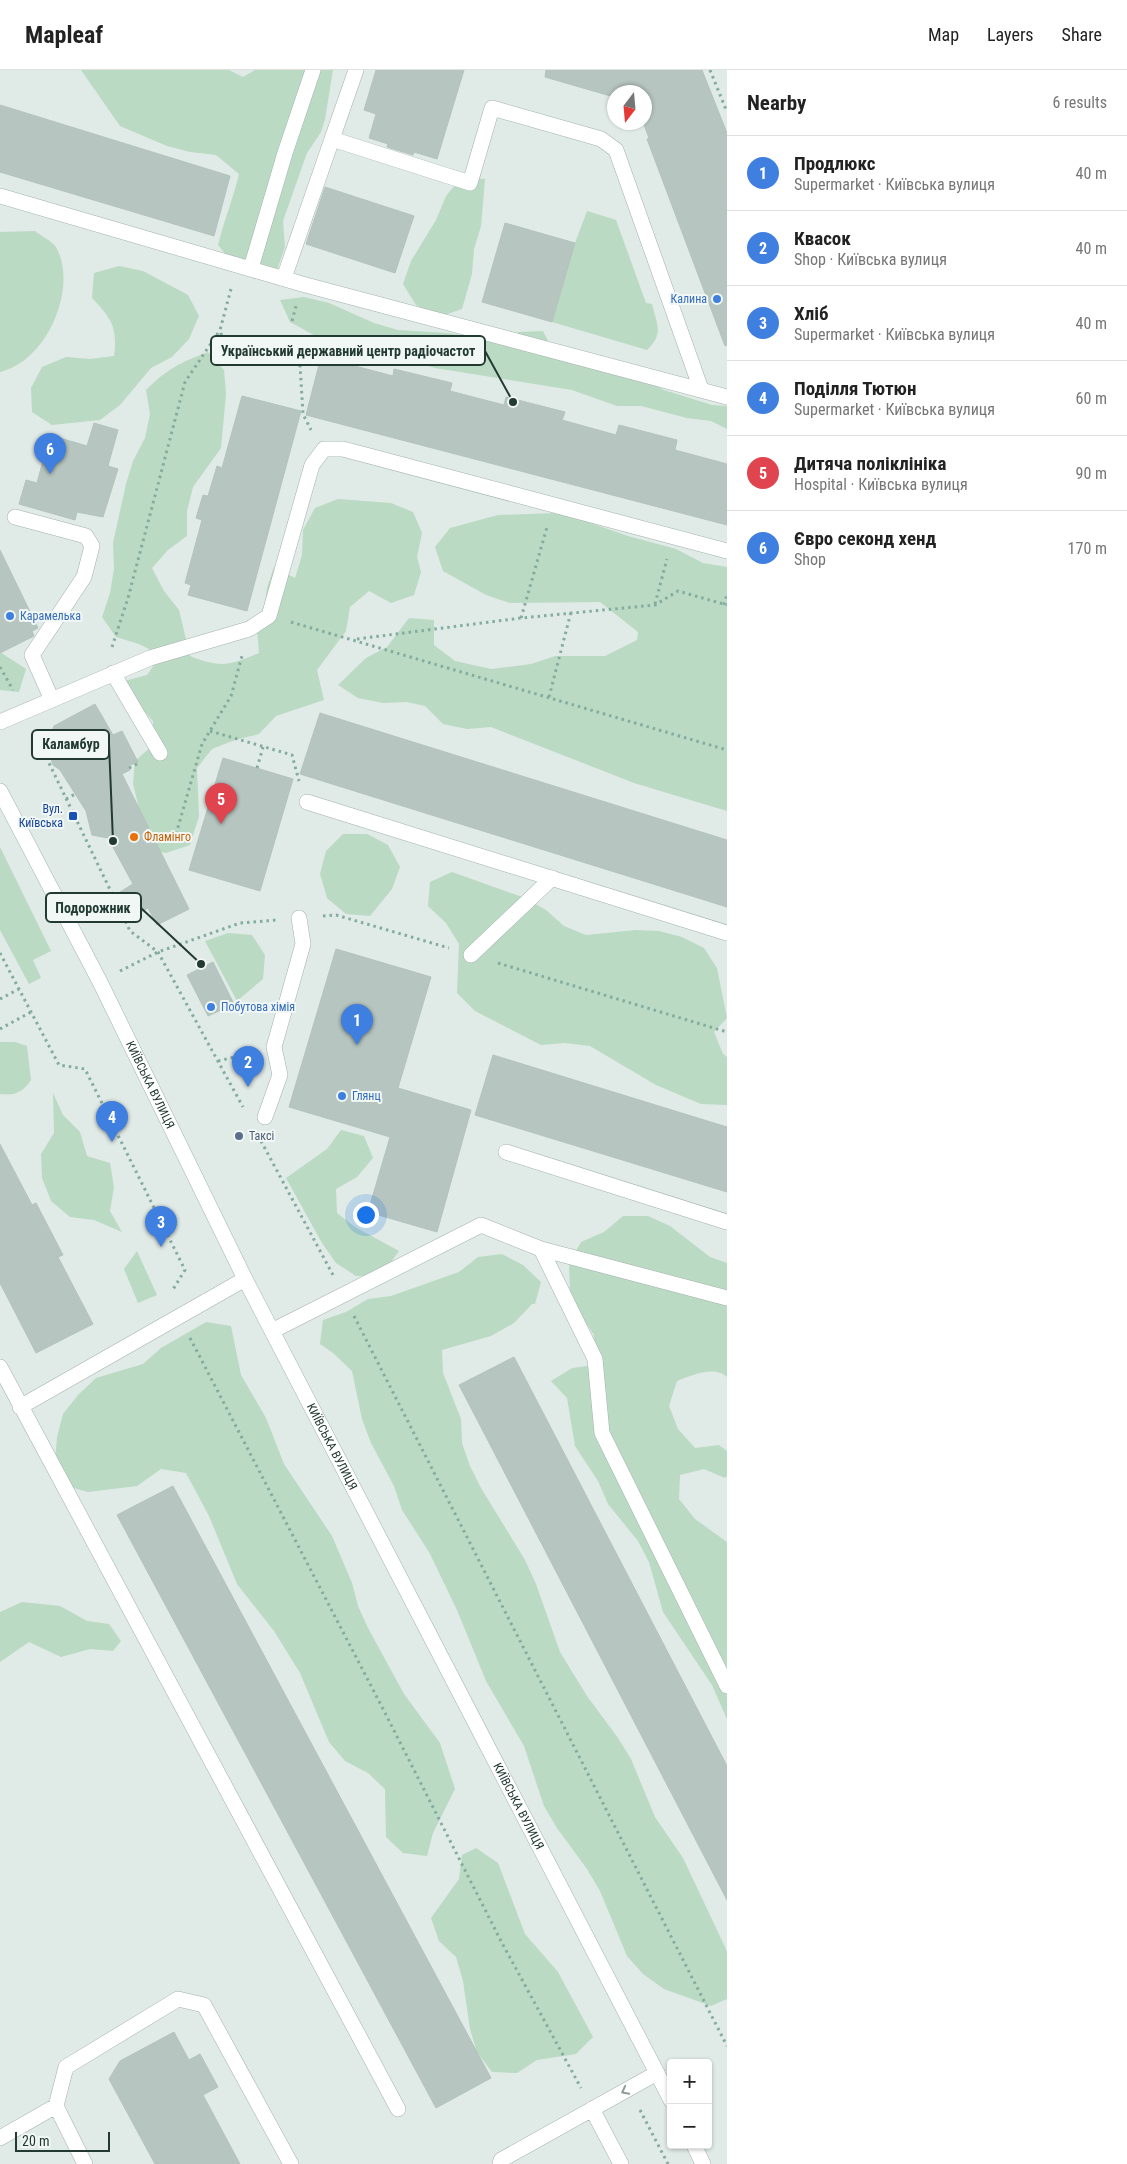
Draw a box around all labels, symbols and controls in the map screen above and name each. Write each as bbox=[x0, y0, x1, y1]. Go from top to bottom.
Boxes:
text: Mapleaf bbox=[25, 21, 103, 49]
text: Map bbox=[928, 24, 959, 45]
text: Layers bbox=[987, 24, 1034, 45]
text: Share bbox=[1062, 24, 1102, 45]
north arrow bbox=[607, 85, 652, 130]
text: Nearby bbox=[747, 91, 806, 115]
text: 6 results bbox=[1052, 93, 1107, 112]
text: Продлюкс bbox=[794, 152, 876, 175]
text: 1 bbox=[759, 164, 767, 183]
text: 40 m bbox=[1075, 164, 1107, 183]
text: Supermarket · Київська вулиця bbox=[794, 175, 995, 194]
text: Квасок bbox=[794, 227, 851, 250]
text: 2 bbox=[759, 239, 767, 258]
text: 40 m bbox=[1075, 239, 1107, 258]
text: Shop · Київська вулиця bbox=[794, 250, 947, 269]
place label: Калина bbox=[670, 292, 707, 306]
marker: Калина bbox=[711, 293, 723, 305]
text: Хліб bbox=[794, 302, 829, 325]
text: 3 bbox=[759, 314, 767, 333]
text: 40 m bbox=[1075, 314, 1107, 333]
text: Supermarket · Київська вулиця bbox=[794, 325, 995, 344]
callout: Український державний центр радіочастот bbox=[211, 336, 485, 365]
text: Український державний центр радіочастот bbox=[221, 343, 476, 359]
text: Поділля Тютюн bbox=[794, 377, 916, 400]
text: 4 bbox=[759, 389, 767, 408]
text: 60 m bbox=[1075, 389, 1107, 408]
text: Supermarket · Київська вулиця bbox=[794, 400, 995, 419]
pin: 6 bbox=[34, 433, 66, 474]
text: Дитяча поліклініка bbox=[794, 452, 946, 475]
text: 5 bbox=[759, 464, 767, 483]
text: 90 m bbox=[1075, 464, 1107, 483]
text: Hospital · Київська вулиця bbox=[794, 475, 968, 494]
text: Євро секонд хенд bbox=[794, 527, 936, 550]
text: 6 bbox=[759, 539, 767, 558]
text: 170 m bbox=[1068, 539, 1107, 558]
text: Shop bbox=[794, 550, 826, 569]
place label: Карамелька bbox=[20, 609, 81, 623]
marker: Карамелька bbox=[4, 610, 16, 622]
callout: Каламбур bbox=[32, 730, 109, 759]
text: Каламбур bbox=[42, 736, 100, 752]
pin: 5 bbox=[205, 783, 237, 824]
place label: Вул. Київська bbox=[19, 802, 63, 830]
marker: Вул. Київська bbox=[67, 810, 79, 822]
place label: Фламінго bbox=[144, 830, 191, 844]
marker: Фламінго bbox=[128, 831, 140, 843]
callout: Подорожник bbox=[46, 893, 141, 922]
text: Подорожник bbox=[55, 900, 131, 916]
place label: Побутова хімія bbox=[221, 1000, 295, 1014]
marker: Побутова хімія bbox=[205, 1001, 217, 1013]
pin: 1 bbox=[341, 1004, 373, 1045]
street label: КИЇВСЬКА ВУЛИЦЯ bbox=[123, 1039, 177, 1131]
pin: 2 bbox=[232, 1046, 264, 1087]
place label: Глянц bbox=[352, 1089, 381, 1103]
marker: Глянц bbox=[336, 1090, 348, 1102]
pin: 4 bbox=[96, 1101, 128, 1142]
place label: Таксі bbox=[249, 1129, 274, 1143]
marker: Таксі bbox=[233, 1130, 245, 1142]
your location bbox=[353, 1202, 379, 1228]
pin: 3 bbox=[145, 1206, 177, 1247]
street label: КИЇВСЬКА ВУЛИЦЯ bbox=[304, 1401, 360, 1492]
street label: КИЇВСЬКА ВУЛИЦЯ bbox=[490, 1761, 547, 1852]
map controls bbox=[667, 2059, 712, 2149]
button: + bbox=[667, 2059, 712, 2104]
one-way arrow bbox=[621, 2085, 630, 2095]
button: − bbox=[667, 2104, 712, 2149]
scale bar bbox=[15, 2129, 110, 2152]
text: 20 m bbox=[22, 2133, 50, 2149]

